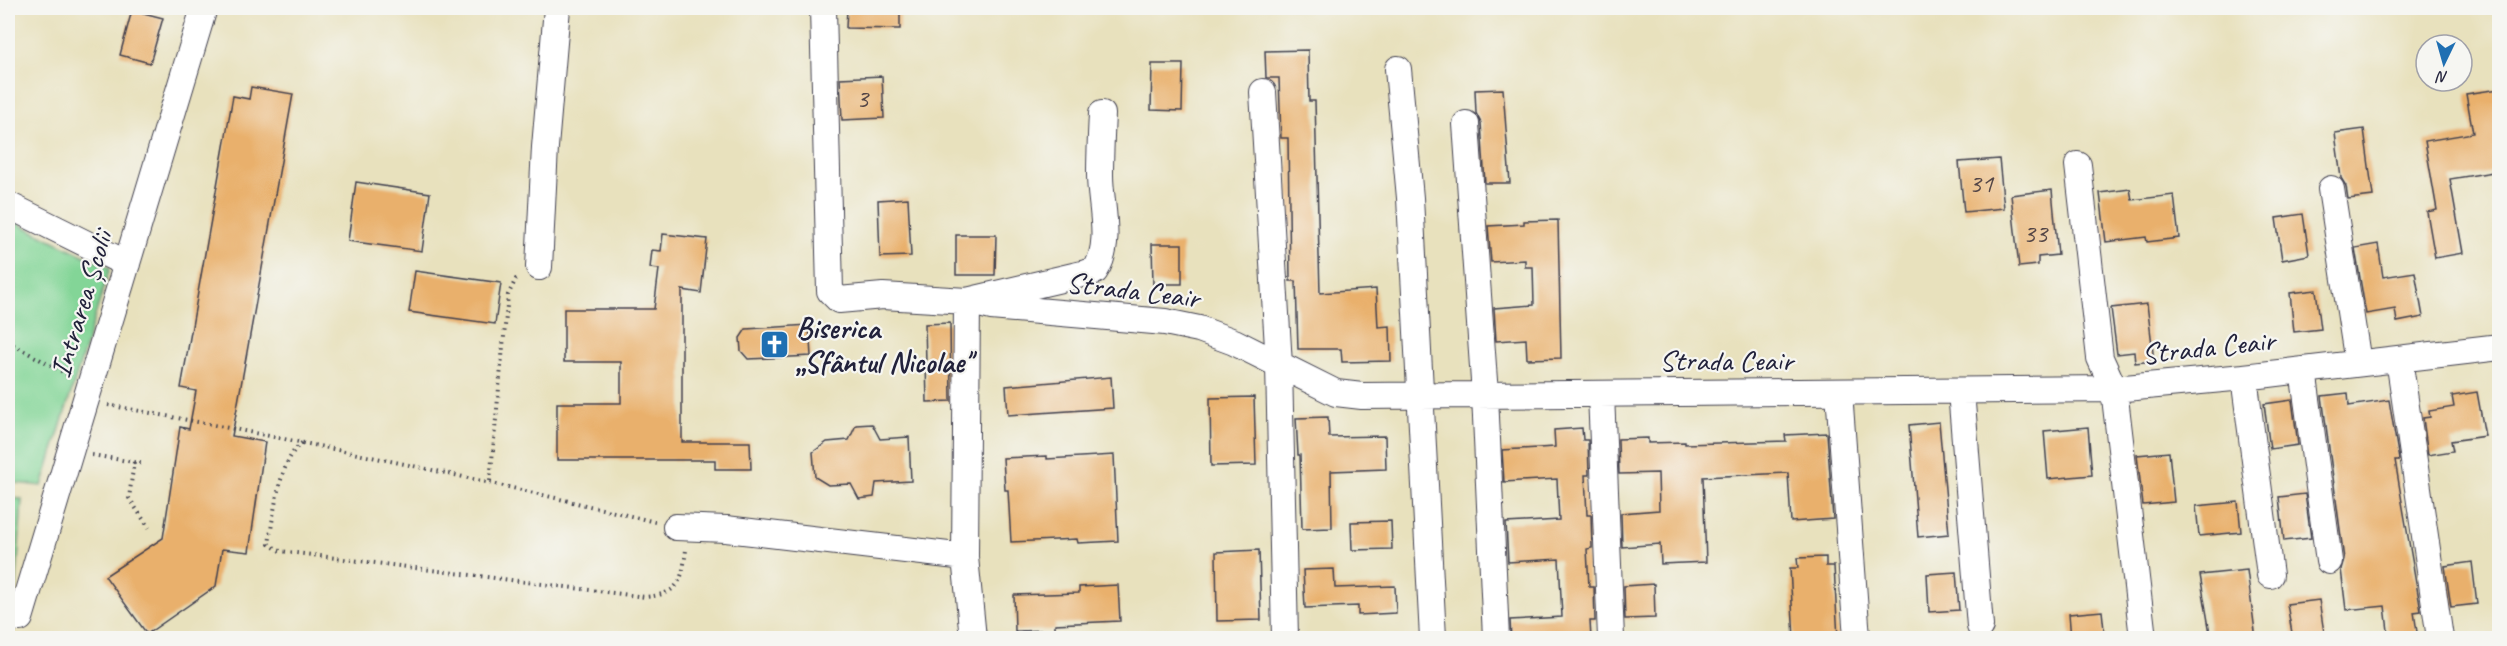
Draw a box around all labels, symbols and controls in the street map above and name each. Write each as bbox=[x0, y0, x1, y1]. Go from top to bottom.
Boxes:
north arrow bbox=[2414, 33, 2474, 93]
text: N bbox=[2434, 66, 2449, 87]
house number: 3 bbox=[856, 81, 870, 115]
house number: 31 bbox=[1969, 166, 1995, 200]
house number: 33 bbox=[2023, 216, 2049, 250]
street label: Intrarea Școlii bbox=[41, 223, 122, 382]
street label: Strada Ceair bbox=[1064, 263, 1205, 317]
place label: Biserica „Sfântul Nicolae" bbox=[796, 309, 978, 381]
street label: Strada Ceair bbox=[2140, 321, 2280, 373]
church icon: Biserica „Sfântul Nicolae" bbox=[759, 329, 791, 361]
street label: Strada Ceair bbox=[1659, 341, 1796, 379]

